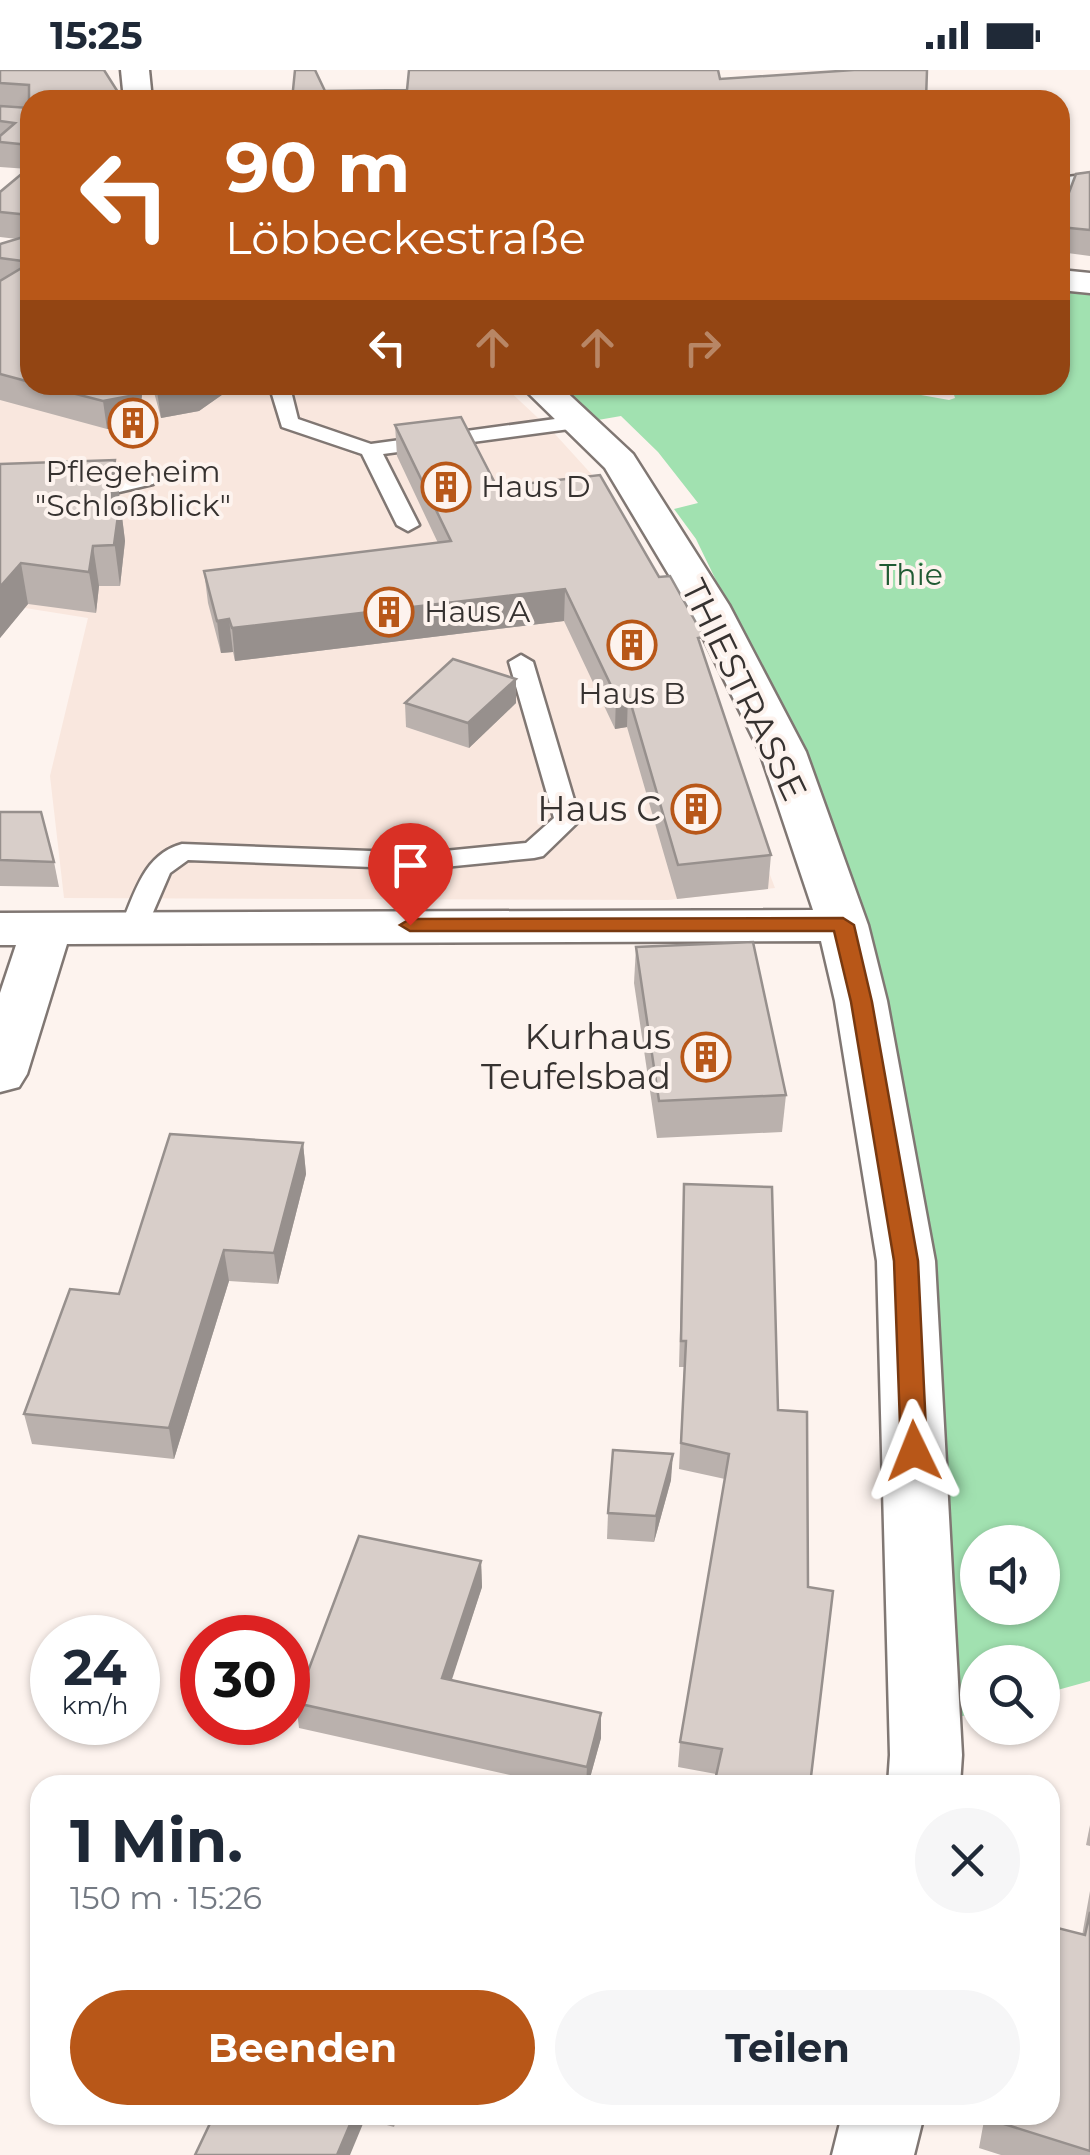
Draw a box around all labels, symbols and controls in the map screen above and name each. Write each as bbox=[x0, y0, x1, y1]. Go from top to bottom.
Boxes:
text: 15:25 bbox=[50, 12, 143, 59]
text: 90 m bbox=[225, 124, 410, 210]
icon: left bbox=[60, 130, 190, 260]
text: Löbbeckestraße bbox=[225, 210, 586, 265]
icon: left bbox=[360, 320, 415, 375]
icon: ahead bbox=[465, 320, 520, 375]
icon: ahead bbox=[570, 320, 625, 375]
icon: right bbox=[675, 320, 730, 375]
building icon: Pflegeheim "Schloßblick" bbox=[107, 397, 159, 449]
place label: Pflegeheim "Schloßblick" bbox=[35, 453, 231, 524]
building icon: Haus D bbox=[420, 461, 472, 513]
place label: Haus D bbox=[481, 468, 591, 505]
park label: Thie bbox=[879, 556, 943, 593]
street label: THIESTRASSE bbox=[672, 572, 817, 807]
building icon: Haus A bbox=[363, 586, 415, 638]
place label: Haus A bbox=[424, 593, 531, 630]
building icon: Haus B bbox=[606, 619, 658, 671]
place label: Haus B bbox=[578, 675, 686, 712]
building icon: Haus C bbox=[670, 783, 722, 835]
place label: Haus C bbox=[537, 787, 661, 830]
pin bbox=[368, 823, 453, 926]
icon: arrive bbox=[383, 838, 438, 893]
place label: Kurhaus Teufelsbad bbox=[481, 1015, 671, 1098]
building icon: Kurhaus Teufelsbad bbox=[680, 1031, 732, 1083]
position arrow bbox=[862, 1399, 966, 1503]
map controls bbox=[960, 1525, 1060, 1745]
button: sound bbox=[960, 1525, 1060, 1625]
speed limit sign: 30 bbox=[180, 1615, 310, 1745]
text: 24 bbox=[63, 1637, 127, 1698]
button: search bbox=[960, 1645, 1060, 1745]
text: km/h bbox=[62, 1690, 128, 1720]
text: 1 Min. bbox=[70, 1804, 243, 1877]
button: close bbox=[915, 1808, 1020, 1913]
text: 150 m · 15:26 bbox=[70, 1878, 262, 1917]
button: Beenden bbox=[70, 1990, 535, 2105]
button: Teilen bbox=[555, 1990, 1020, 2105]

